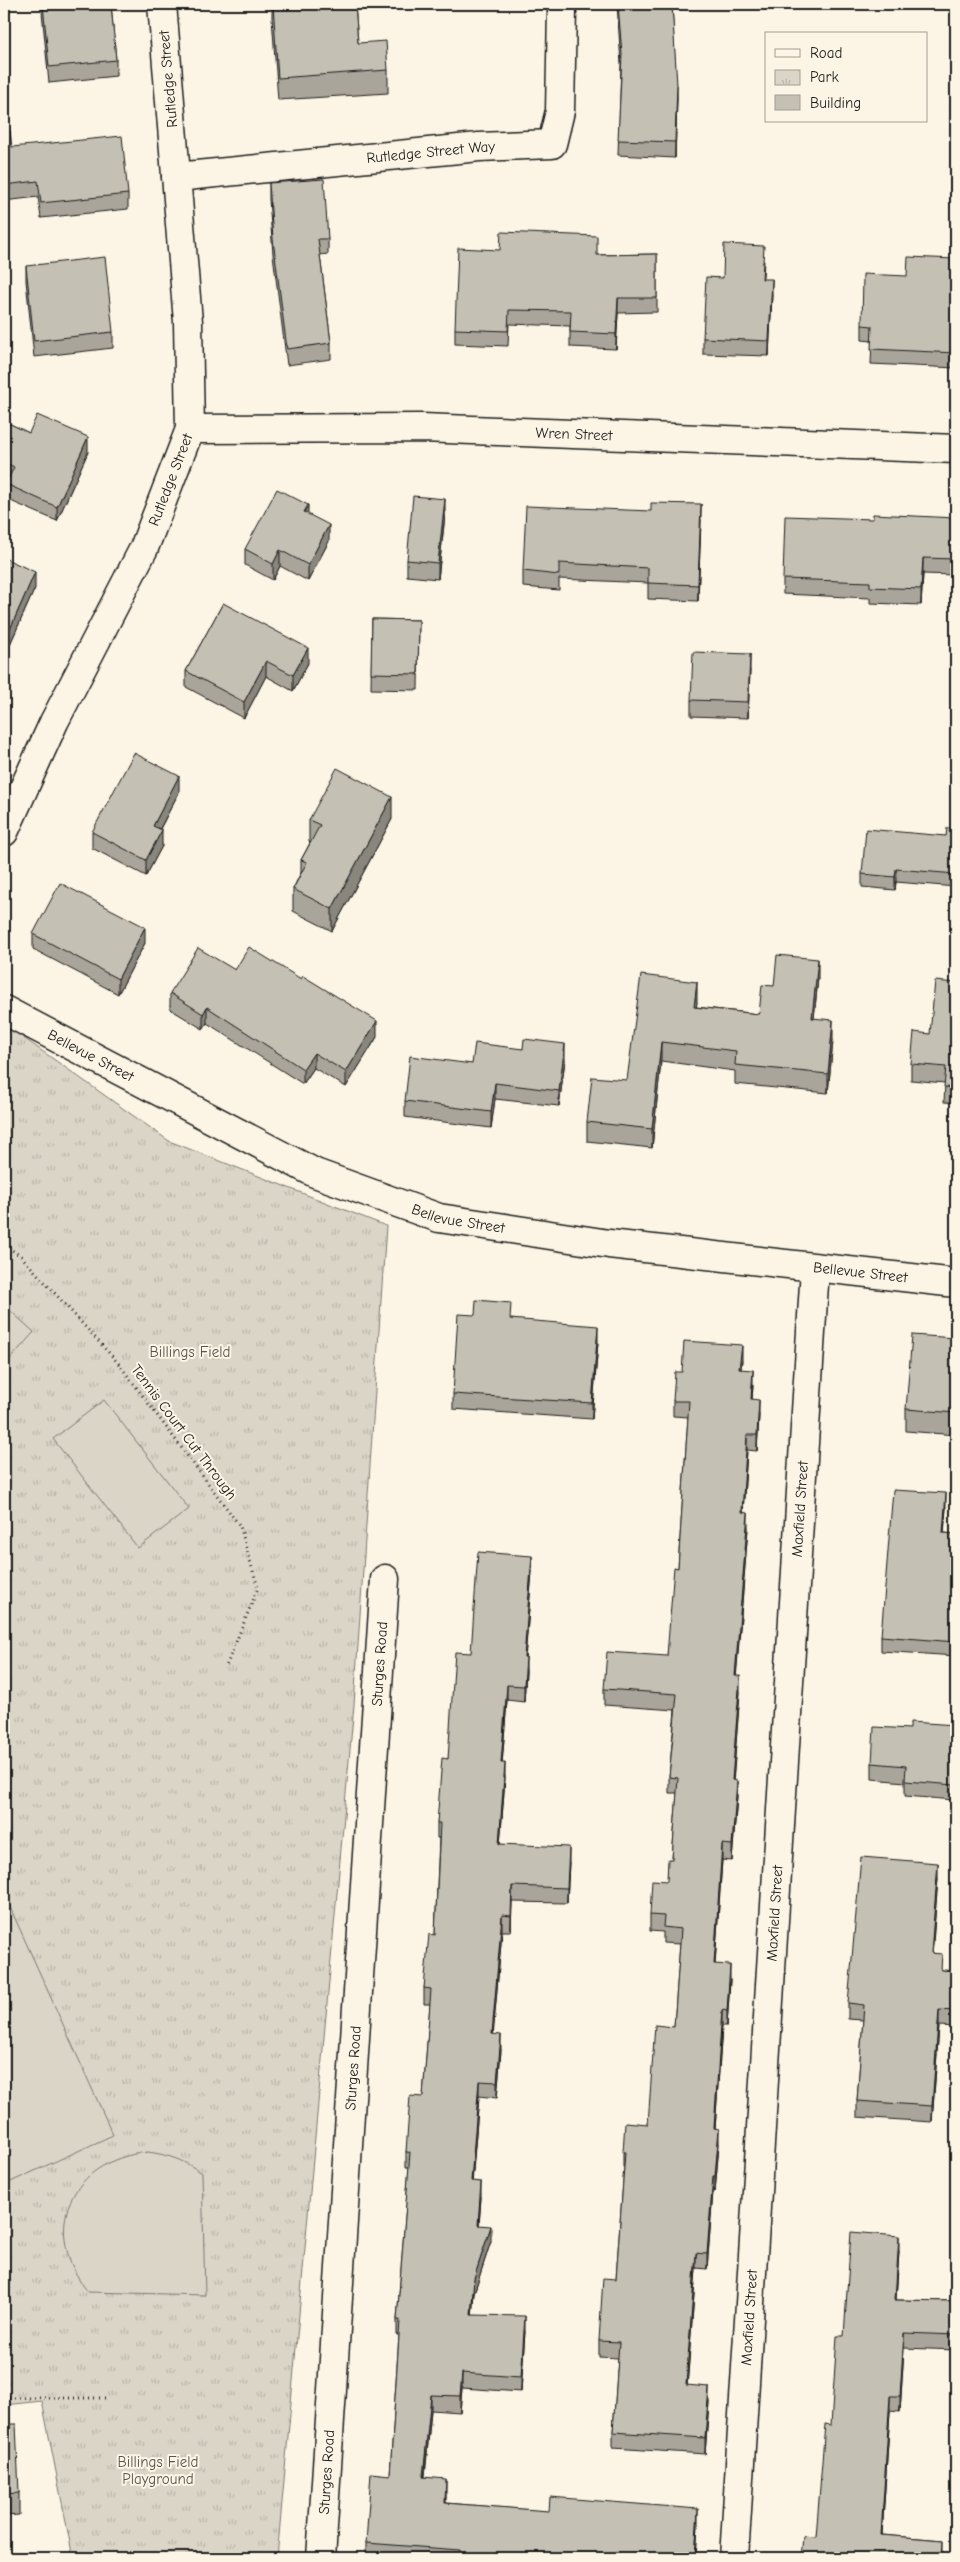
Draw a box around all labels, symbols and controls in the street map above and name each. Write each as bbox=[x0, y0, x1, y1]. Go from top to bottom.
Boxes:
street label: Rutledge Street bbox=[155, 29, 181, 128]
legend bbox=[765, 32, 928, 122]
text: Road bbox=[810, 44, 842, 62]
text: Park bbox=[810, 68, 839, 86]
text: Building bbox=[810, 94, 861, 112]
street label: Rutledge Street Way bbox=[366, 137, 496, 167]
street label: Wren Street bbox=[535, 423, 613, 445]
street label: Rutledge Street bbox=[144, 430, 197, 528]
street label: Bellevue Street bbox=[45, 1025, 138, 1086]
street label: Bellevue Street bbox=[409, 1200, 507, 1237]
street label: Bellevue Street bbox=[812, 1258, 909, 1287]
park label: Billings Field bbox=[150, 1343, 231, 1361]
street label: Tennis Court Cut Through bbox=[127, 1361, 241, 1503]
street label: Maxfield Street bbox=[788, 1460, 812, 1558]
street label: Sturges Road bbox=[368, 1621, 391, 1707]
street label: Maxfield Street bbox=[762, 1864, 787, 1962]
street label: Sturges Road bbox=[341, 2025, 365, 2111]
street label: Maxfield Street bbox=[737, 2268, 761, 2366]
street label: Sturges Road bbox=[315, 2429, 338, 2515]
park label: Billings Field Playground bbox=[118, 2453, 199, 2488]

